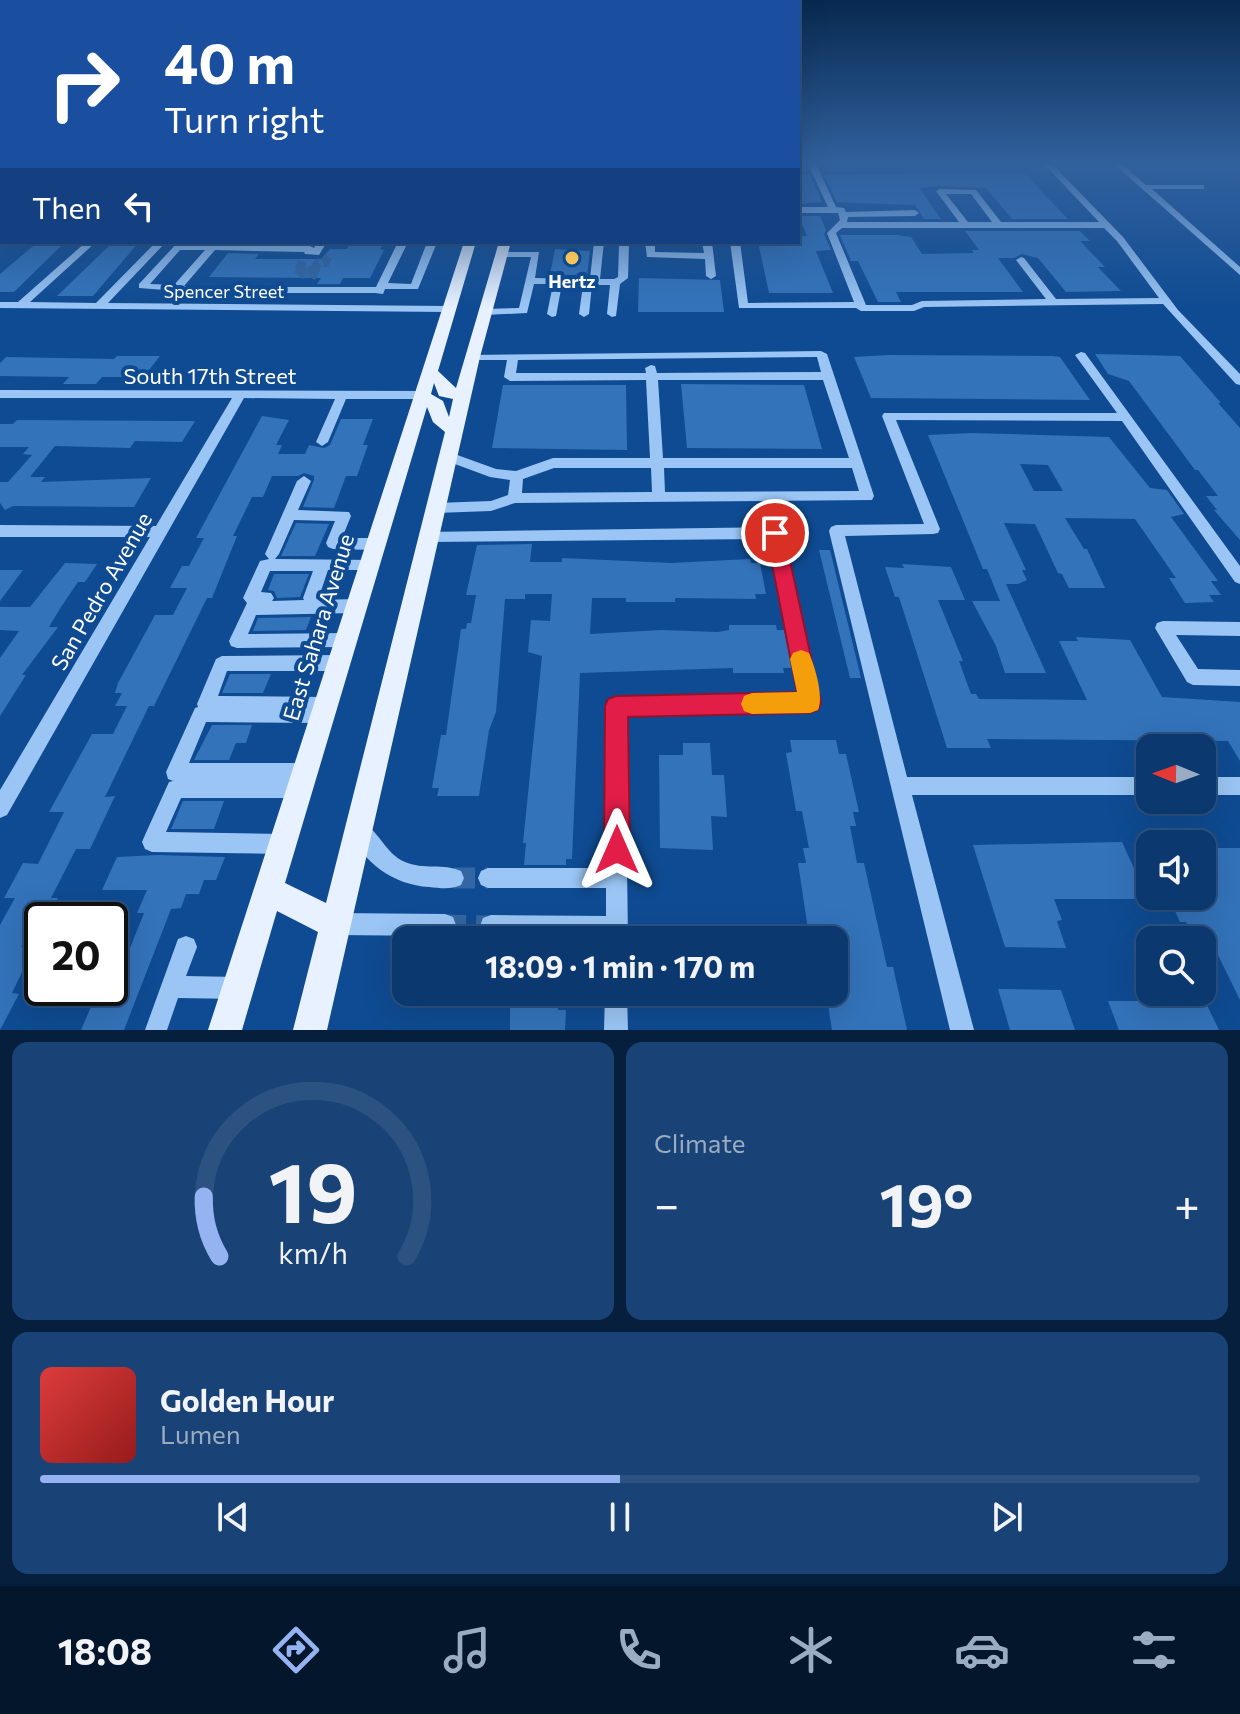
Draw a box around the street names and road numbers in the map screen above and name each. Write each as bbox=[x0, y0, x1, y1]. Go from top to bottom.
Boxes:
street label: Spencer Street bbox=[164, 280, 284, 302]
street label: South 17th Street bbox=[123, 362, 297, 389]
street label: San Pedro Avenue bbox=[45, 507, 157, 675]
street label: East Sahara Avenue bbox=[277, 530, 359, 724]

